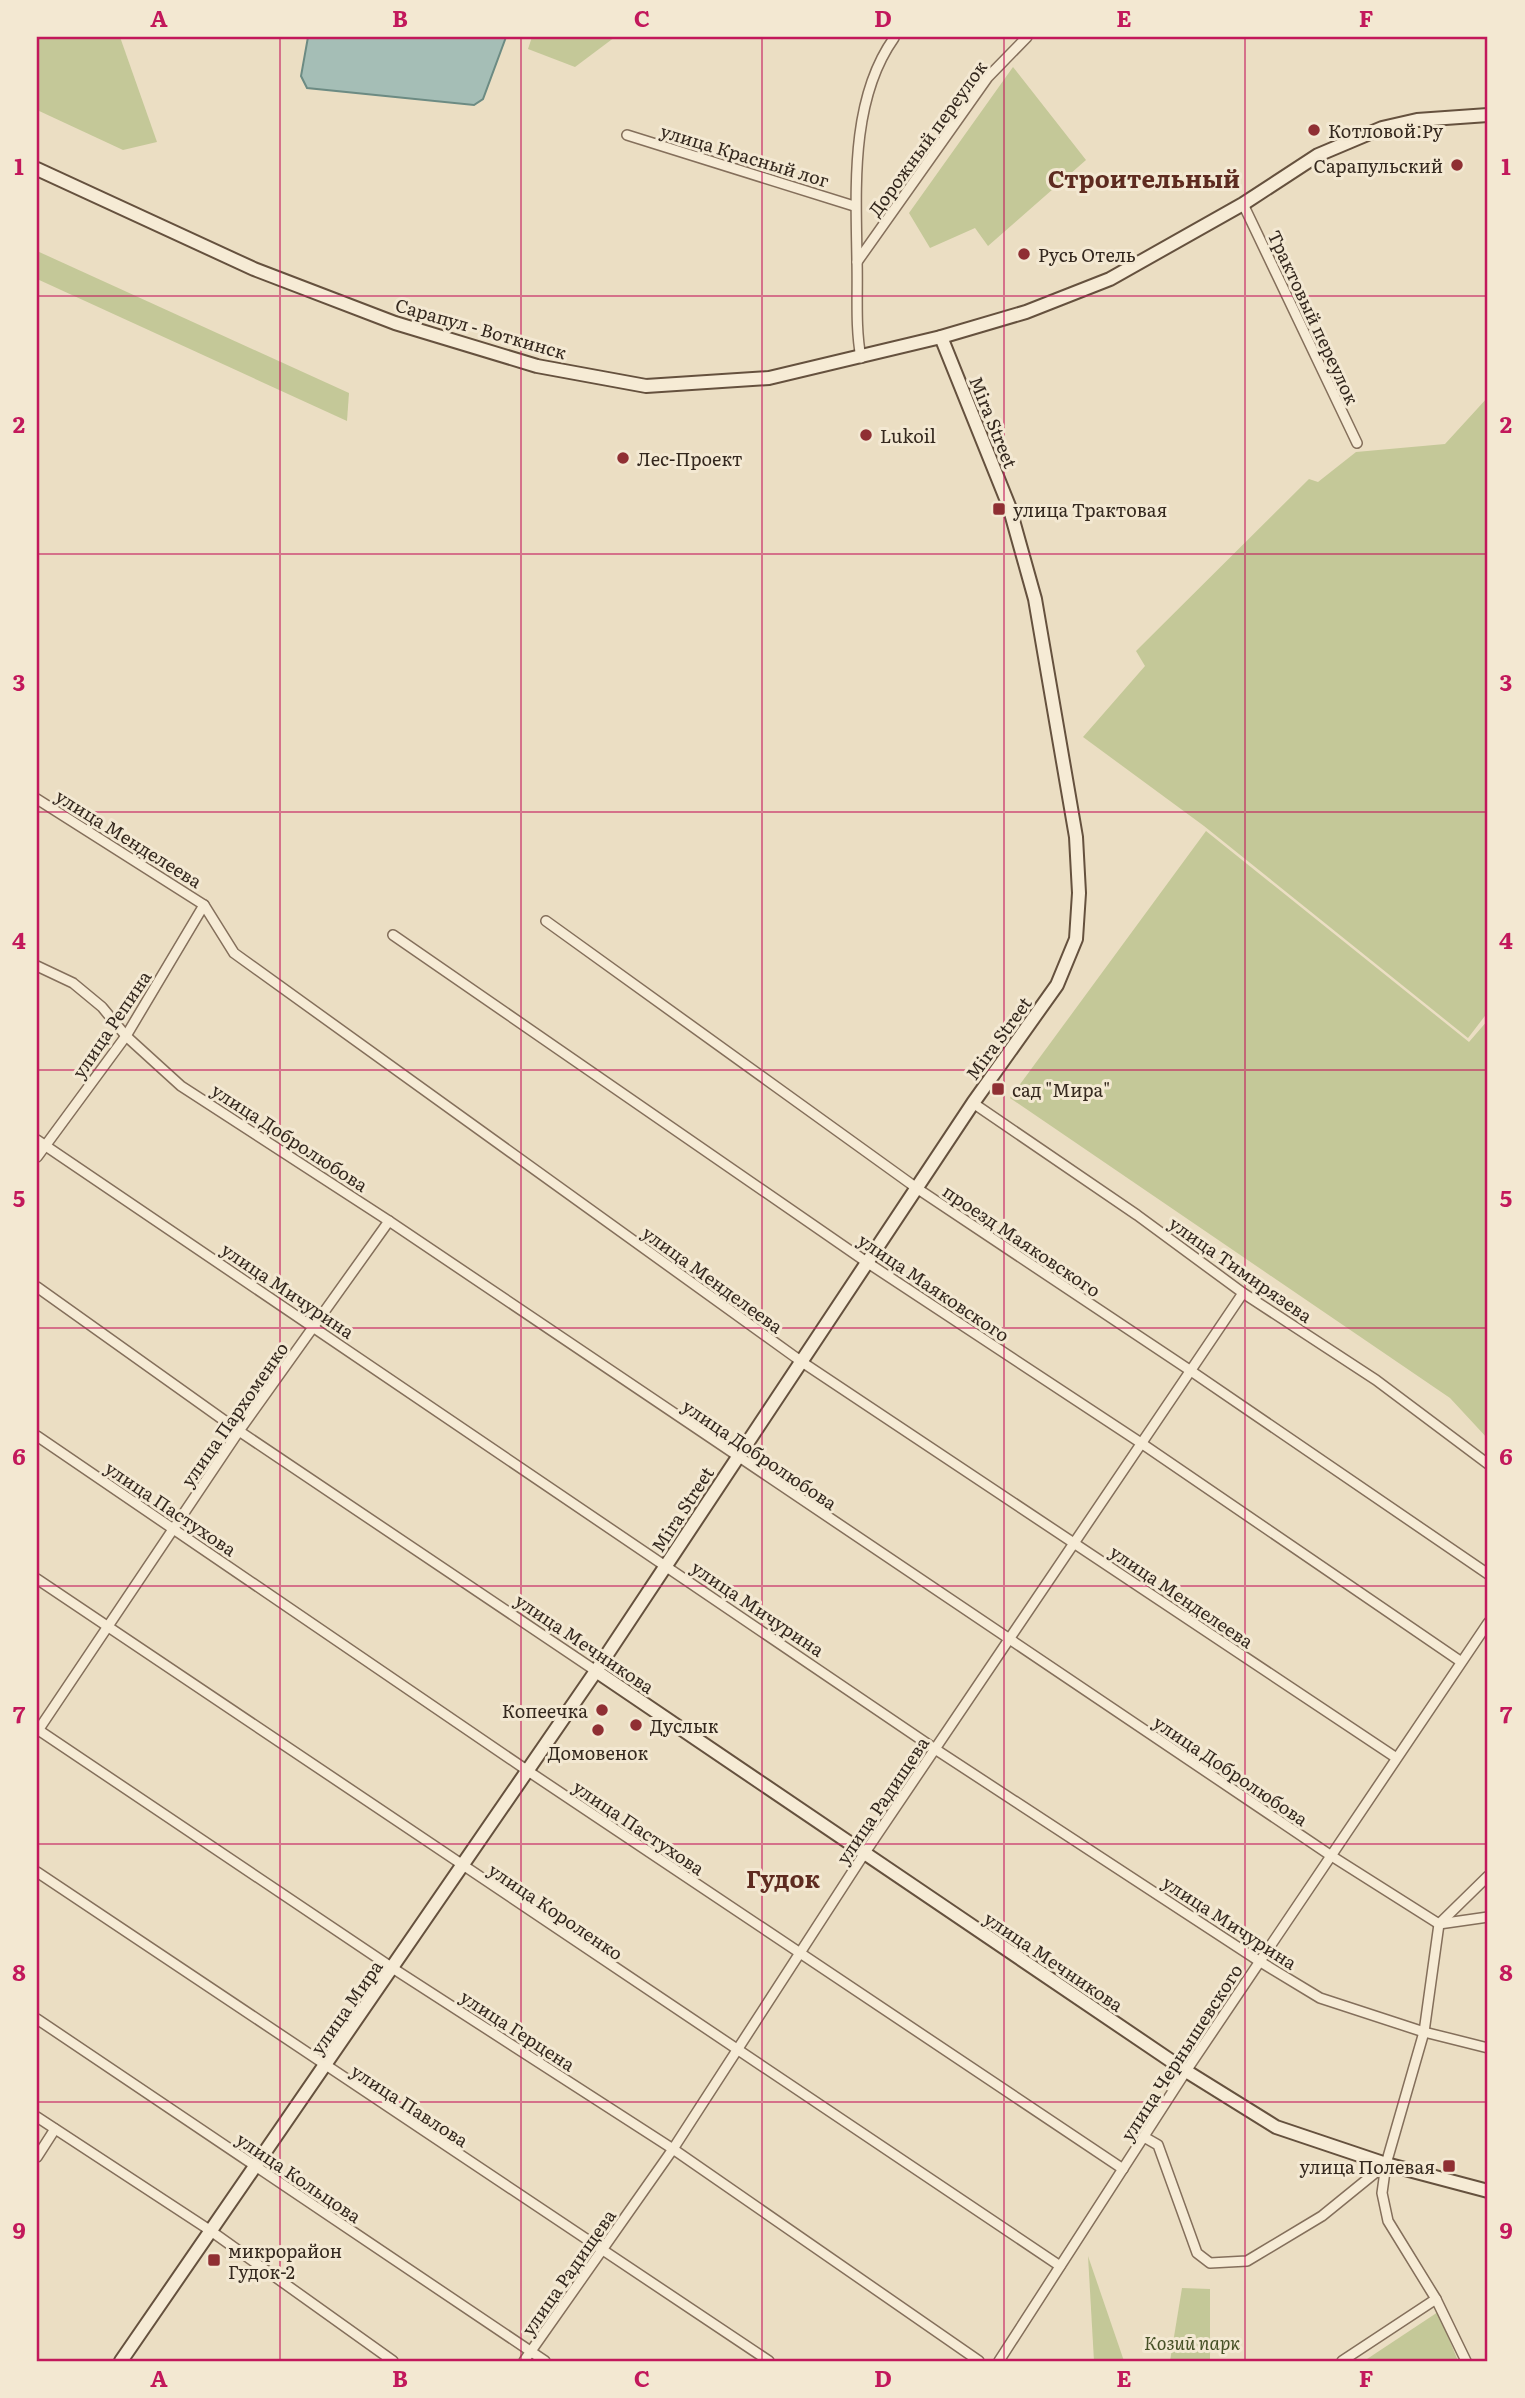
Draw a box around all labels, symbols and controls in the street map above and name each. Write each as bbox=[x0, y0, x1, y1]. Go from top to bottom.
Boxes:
text: A bbox=[150, 0, 168, 34]
text: B bbox=[392, 0, 408, 34]
text: C bbox=[634, 0, 650, 34]
text: D bbox=[874, 0, 892, 34]
text: E bbox=[1116, 0, 1132, 34]
text: F bbox=[1359, 0, 1374, 34]
street label: Дорожный переулок bbox=[861, 54, 993, 222]
street label: улица Красный лог bbox=[657, 116, 833, 194]
place label: Котловой.Ру bbox=[1328, 117, 1444, 144]
marker: Котловой.Ру bbox=[1306, 122, 1322, 138]
text: 1 bbox=[14, 148, 24, 182]
text: 1 bbox=[1501, 148, 1511, 182]
place label: Сарапульский bbox=[1314, 152, 1443, 179]
marker: Сарапульский bbox=[1449, 157, 1465, 173]
district label: Строительный bbox=[1048, 160, 1240, 195]
street label: Трактовый переулок bbox=[1262, 225, 1366, 409]
place label: Русь Отель bbox=[1038, 241, 1136, 268]
marker: Русь Отель bbox=[1016, 246, 1032, 262]
street label: Сарапул - Воткинск bbox=[392, 291, 570, 365]
street label: Mira Street bbox=[963, 372, 1025, 473]
text: 2 bbox=[13, 406, 25, 440]
text: 2 bbox=[1500, 406, 1512, 440]
place label: Lukoil bbox=[880, 422, 936, 449]
marker: Lukoil bbox=[858, 427, 874, 443]
place label: Лес-Проект bbox=[637, 445, 742, 472]
marker: Лес-Проект bbox=[615, 450, 631, 466]
place label: улица Трактовая bbox=[1013, 496, 1167, 523]
marker: улица Трактовая bbox=[991, 501, 1007, 517]
text: 3 bbox=[13, 664, 25, 698]
text: 3 bbox=[1500, 664, 1512, 698]
street label: улица Менделеева bbox=[51, 782, 208, 894]
text: 4 bbox=[12, 922, 26, 956]
text: 4 bbox=[1499, 922, 1513, 956]
street label: улица Репина bbox=[65, 964, 157, 1083]
street label: Mira Street bbox=[959, 990, 1038, 1085]
street label: улица Добролюбова bbox=[206, 1076, 374, 1198]
place label: сад "Мира" bbox=[1012, 1076, 1110, 1103]
marker: сад "Мира" bbox=[990, 1081, 1006, 1097]
street label: проезд Маяковского bbox=[938, 1177, 1106, 1303]
text: 5 bbox=[13, 1180, 25, 1214]
text: 5 bbox=[1500, 1180, 1512, 1214]
street label: улица Тимирязева bbox=[1164, 1209, 1318, 1329]
street label: улица Менделеева bbox=[637, 1219, 789, 1340]
street label: улица Маяковского bbox=[853, 1226, 1015, 1348]
street label: улица Мичурина bbox=[216, 1235, 360, 1345]
street label: улица Пархоменко bbox=[174, 1336, 294, 1492]
street label: улица Добролюбова bbox=[677, 1392, 843, 1516]
text: 6 bbox=[12, 1438, 26, 1472]
text: 6 bbox=[1499, 1438, 1513, 1472]
street label: улица Пастухова bbox=[100, 1454, 242, 1562]
street label: Mira Street bbox=[644, 1460, 720, 1557]
street label: улица Менделеева bbox=[1105, 1538, 1260, 1654]
street label: улица Мичурина bbox=[686, 1553, 830, 1663]
street label: улица Мечникова bbox=[510, 1586, 660, 1700]
text: 7 bbox=[13, 1696, 26, 1730]
text: 7 bbox=[1500, 1696, 1513, 1730]
place label: Копеечка bbox=[502, 1697, 588, 1724]
marker: Копеечка bbox=[594, 1702, 610, 1718]
street label: улица Добролюбова bbox=[1148, 1708, 1314, 1832]
place label: Дуслык bbox=[650, 1712, 719, 1739]
marker: Дуслык bbox=[628, 1717, 644, 1733]
marker: Домовенок bbox=[590, 1722, 606, 1738]
street label: улица Радищева bbox=[829, 1730, 935, 1869]
place label: Домовенок bbox=[548, 1739, 649, 1766]
street label: улица Пастухова bbox=[568, 1773, 710, 1881]
street label: улица Короленко bbox=[483, 1856, 629, 1966]
district label: Гудок bbox=[746, 1860, 820, 1895]
street label: улица Мичурина bbox=[1157, 1868, 1303, 1976]
street label: улица Мечникова bbox=[979, 1904, 1129, 2018]
text: 8 bbox=[12, 1954, 26, 1988]
street label: улица Мира bbox=[303, 1954, 389, 2060]
text: 8 bbox=[1499, 1954, 1513, 1988]
street label: улица Чернышевского bbox=[1113, 1958, 1249, 2146]
street label: улица Герцена bbox=[455, 1983, 581, 2077]
street label: улица Павлова bbox=[346, 2057, 474, 2153]
street label: улица Кольцова bbox=[231, 2125, 367, 2229]
place label: улица Полевая bbox=[1299, 2153, 1435, 2180]
marker: улица Полевая bbox=[1441, 2158, 1457, 2174]
street label: улица Радищева bbox=[514, 2203, 622, 2341]
text: 9 bbox=[12, 2212, 26, 2246]
text: 9 bbox=[1499, 2212, 1513, 2246]
place label: микрорайон Гудок-2 bbox=[228, 2237, 342, 2285]
marker: микрорайон Гудок-2 bbox=[206, 2252, 222, 2268]
park label: Козий парк bbox=[1144, 2329, 1240, 2356]
text: A bbox=[150, 2360, 168, 2394]
text: B bbox=[392, 2360, 408, 2394]
text: C bbox=[634, 2360, 650, 2394]
text: D bbox=[874, 2360, 892, 2394]
text: E bbox=[1116, 2360, 1132, 2394]
text: F bbox=[1359, 2360, 1374, 2394]

